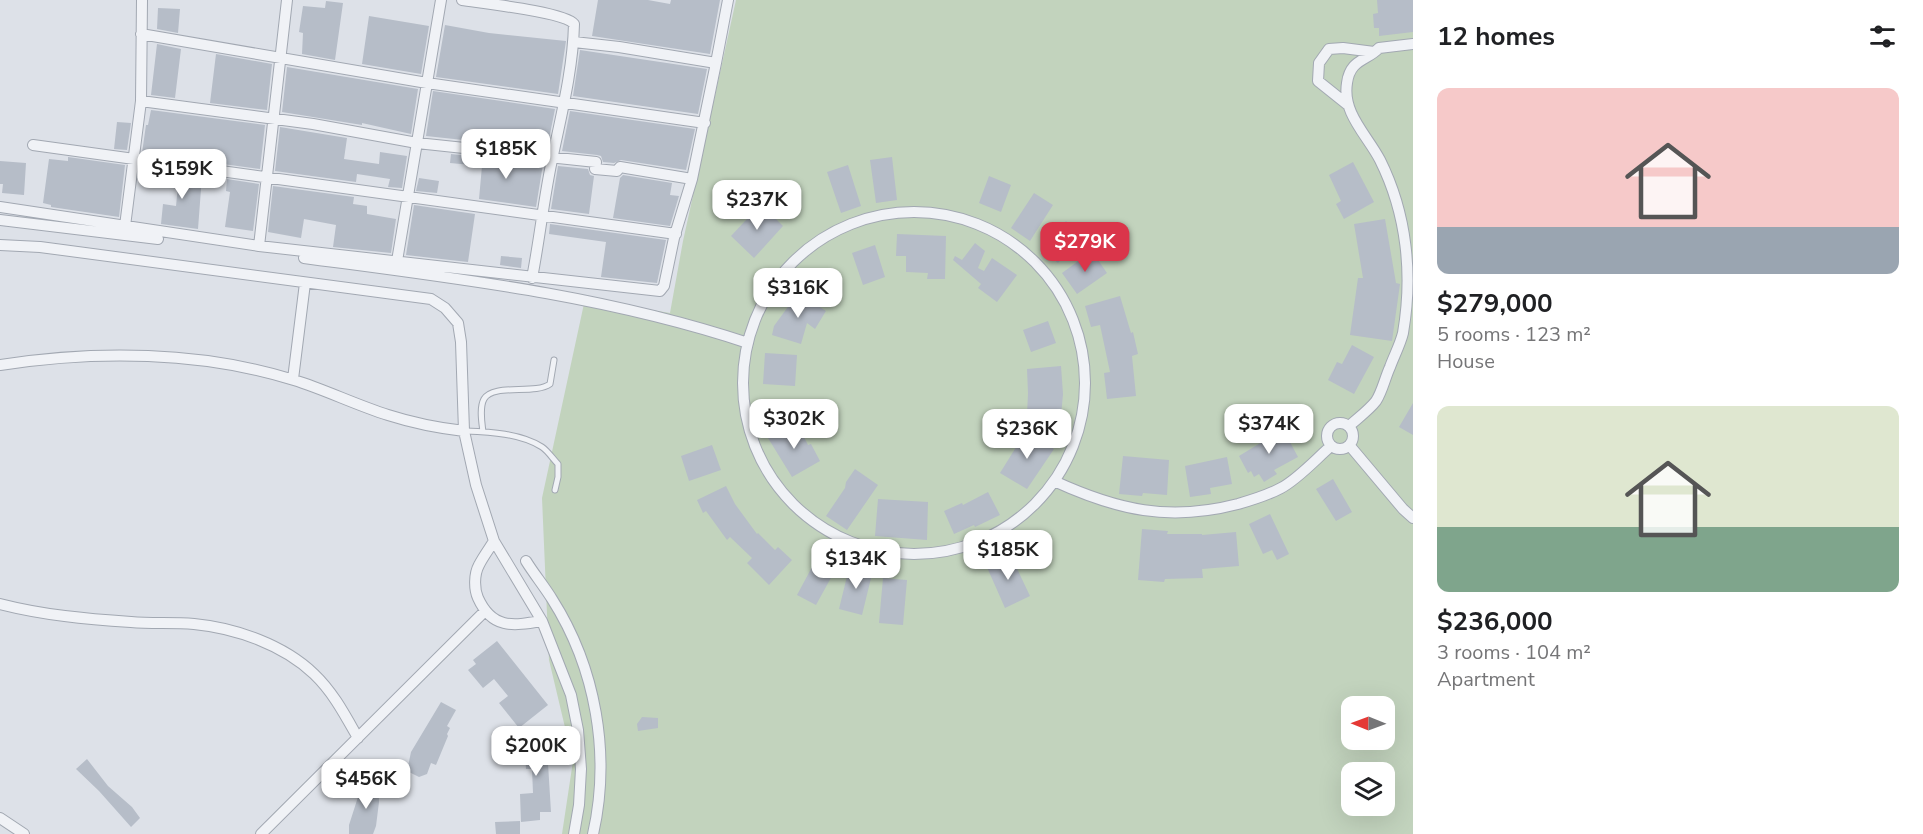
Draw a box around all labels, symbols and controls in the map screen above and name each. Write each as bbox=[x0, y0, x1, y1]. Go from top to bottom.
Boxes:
text: 12 homes bbox=[1437, 19, 1555, 54]
icon: filters bbox=[1866, 20, 1899, 53]
icon: home bbox=[1614, 127, 1722, 235]
pin: $185K bbox=[464, 129, 548, 180]
text: $185K bbox=[475, 135, 537, 162]
pin: $159K bbox=[140, 149, 224, 200]
text: $159K bbox=[151, 155, 213, 182]
pin: $237K bbox=[715, 180, 799, 231]
text: $237K bbox=[726, 186, 788, 213]
pin: $279K bbox=[1043, 222, 1127, 273]
text: $279K bbox=[1054, 228, 1116, 255]
pin: $316K bbox=[756, 268, 840, 319]
text: $316K bbox=[767, 274, 829, 301]
text: $279,000 bbox=[1437, 286, 1553, 321]
text: 5 rooms · 123 m² bbox=[1437, 321, 1591, 348]
text: House bbox=[1437, 348, 1495, 375]
pin: $302K bbox=[752, 399, 836, 450]
pin: $374K bbox=[1227, 404, 1311, 455]
text: $302K bbox=[763, 405, 825, 432]
pin: $236K bbox=[985, 409, 1069, 460]
text: $374K bbox=[1238, 410, 1300, 437]
text: $236K bbox=[996, 415, 1058, 442]
icon: home bbox=[1614, 445, 1722, 553]
pin: $185K bbox=[966, 530, 1050, 581]
text: $185K bbox=[977, 536, 1039, 563]
pin: $134K bbox=[814, 539, 898, 590]
text: $134K bbox=[825, 545, 887, 572]
text: $236,000 bbox=[1437, 604, 1553, 639]
text: 3 rooms · 104 m² bbox=[1437, 639, 1591, 666]
text: Apartment bbox=[1437, 666, 1535, 693]
north arrow bbox=[1341, 696, 1395, 750]
map controls bbox=[1341, 696, 1395, 816]
pin: $200K bbox=[494, 726, 578, 777]
text: $200K bbox=[505, 732, 567, 759]
pin: $456K bbox=[324, 759, 408, 810]
button: layers bbox=[1341, 762, 1395, 816]
text: $456K bbox=[335, 765, 397, 792]

